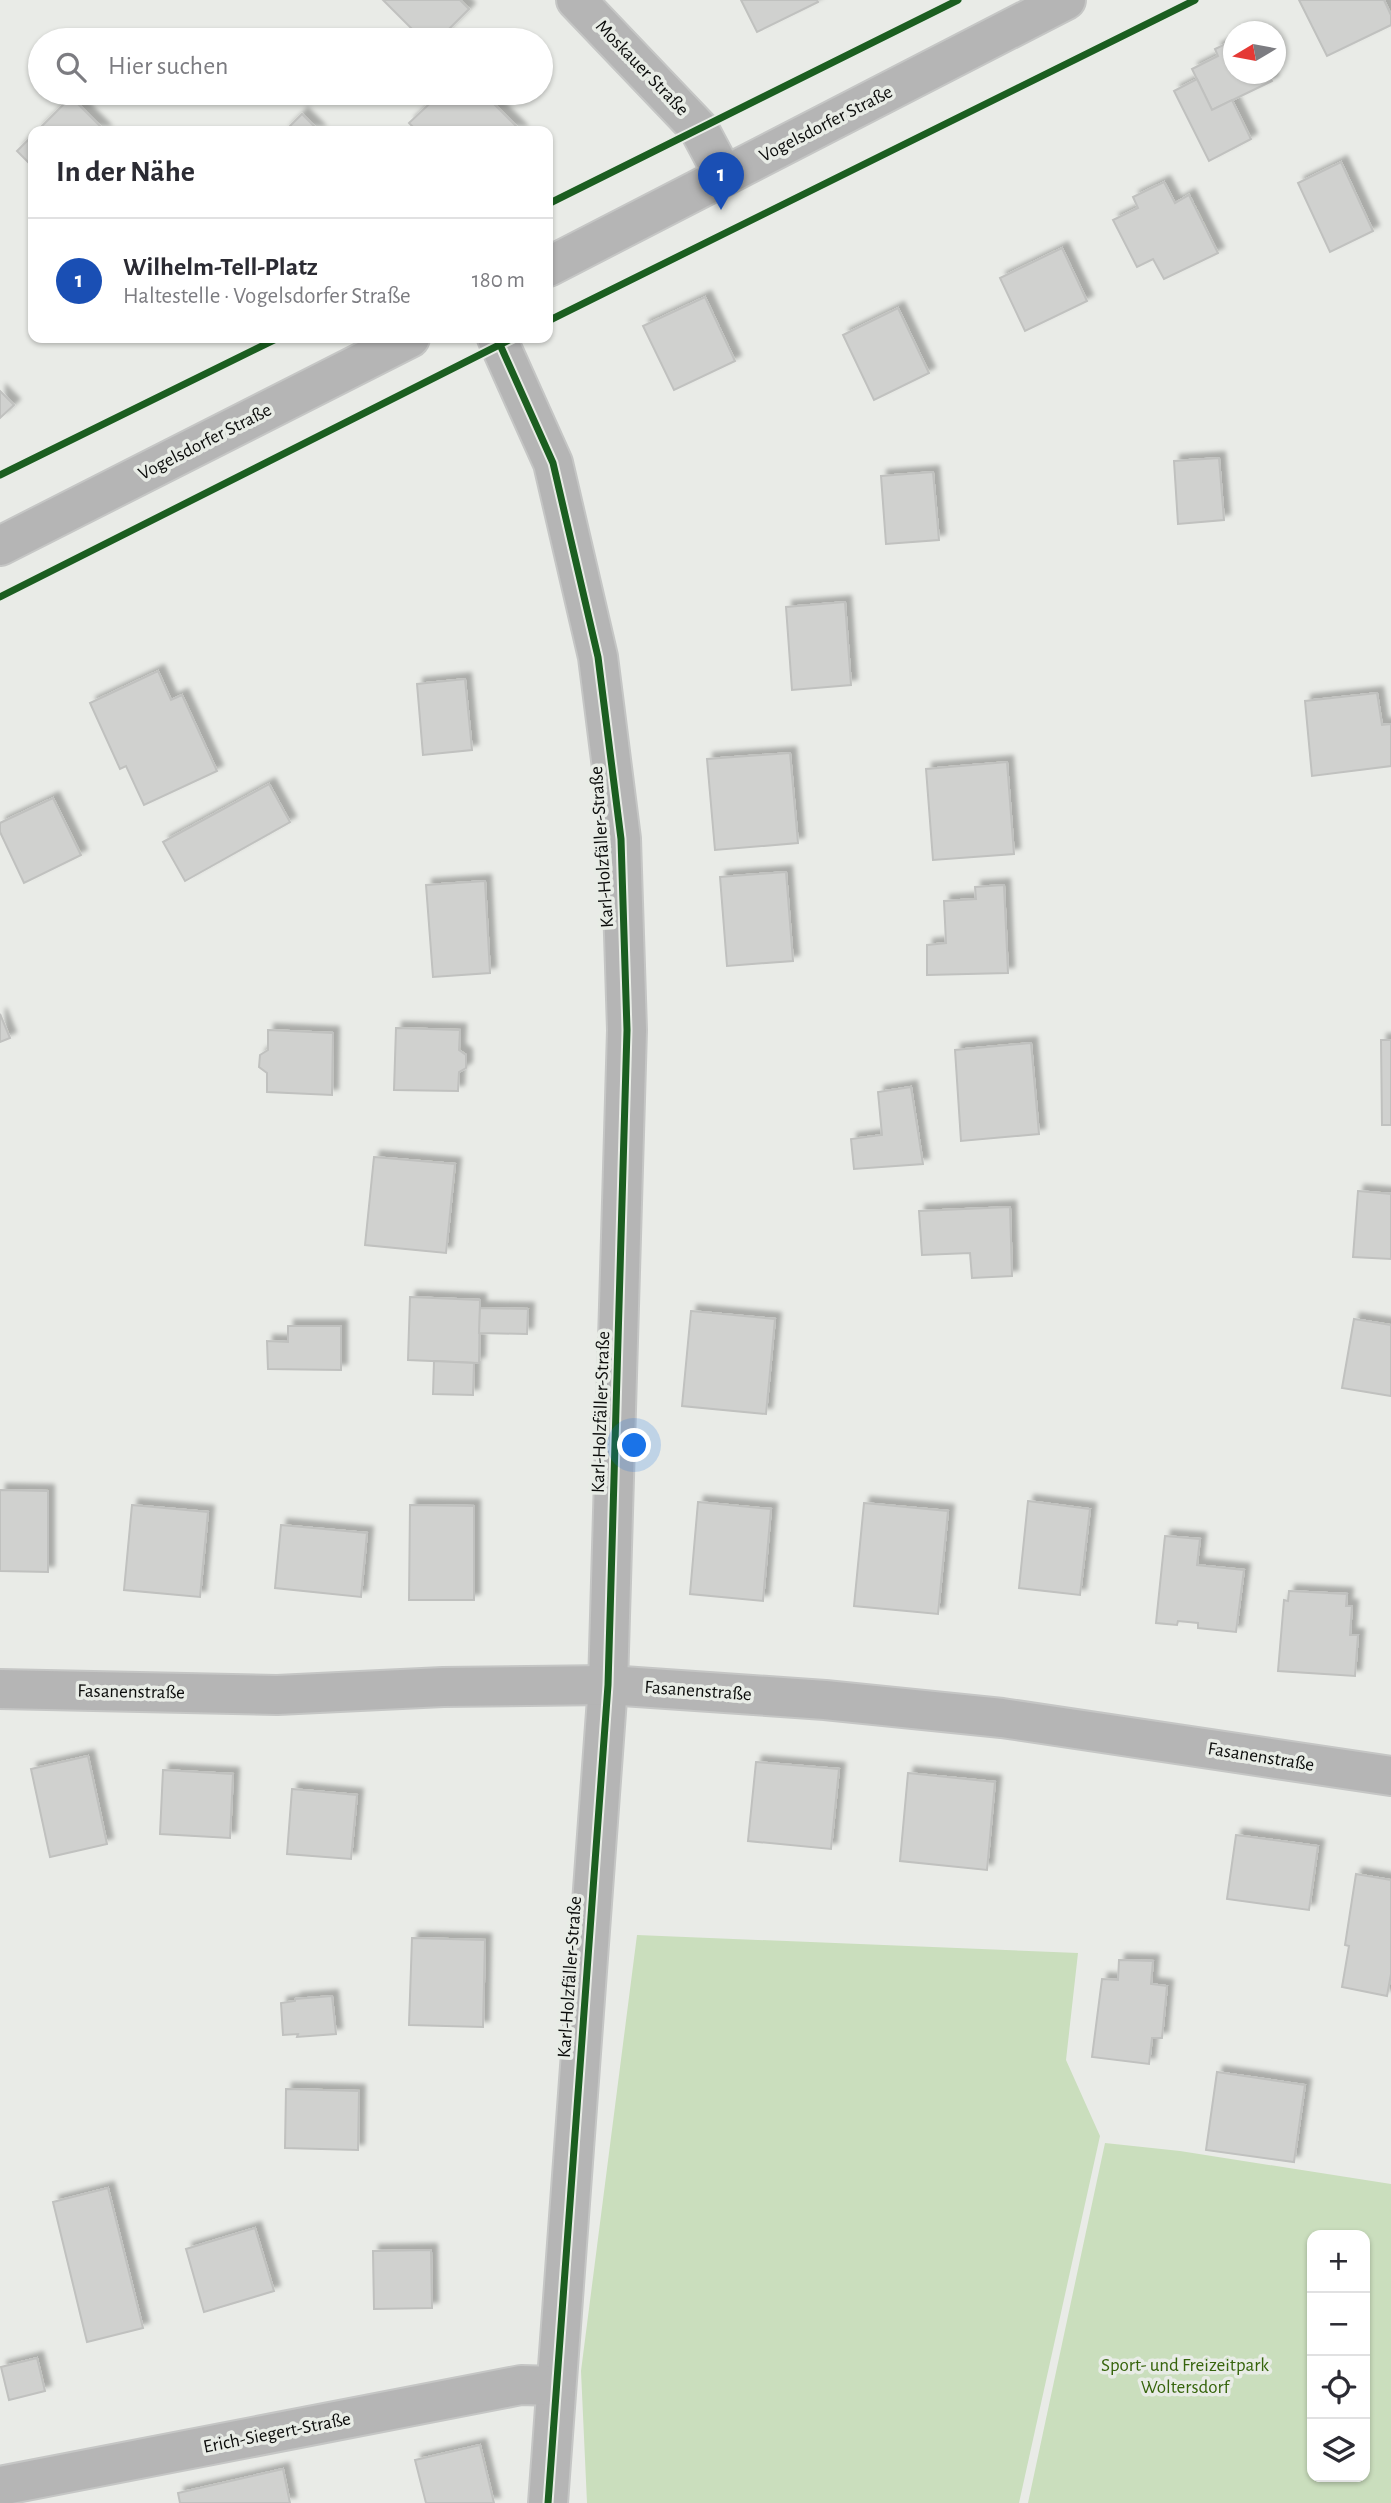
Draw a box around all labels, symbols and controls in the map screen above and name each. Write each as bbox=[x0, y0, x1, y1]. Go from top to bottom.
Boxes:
street label: Moskauer Straße bbox=[592, 17, 692, 119]
north arrow bbox=[1223, 21, 1286, 84]
search box bbox=[28, 28, 553, 105]
icon: search bbox=[52, 48, 90, 86]
text: Hier suchen bbox=[108, 53, 229, 79]
street label: Vogelsdorfer Straße bbox=[756, 82, 896, 166]
pin: 1 bbox=[698, 152, 744, 210]
text: In der Nähe bbox=[56, 157, 195, 187]
text: Wilhelm-Tell-Platz bbox=[123, 254, 318, 280]
text: 1 bbox=[75, 269, 83, 292]
text: 180 m bbox=[472, 269, 525, 292]
text: Haltestelle · Vogelsdorfer Straße bbox=[123, 285, 411, 308]
street label: Vogelsdorfer Straße bbox=[135, 400, 275, 484]
street label: Karl-Holzfäller-Straße bbox=[587, 765, 617, 929]
street label: Karl-Holzfäller-Straße bbox=[589, 1331, 613, 1493]
your location bbox=[617, 1428, 651, 1462]
street label: Fasanenstraße bbox=[644, 1678, 752, 1704]
street label: Fasanenstraße bbox=[77, 1682, 185, 1702]
street label: Fasanenstraße bbox=[1206, 1739, 1316, 1775]
street label: Karl-Holzfäller-Straße bbox=[555, 1895, 585, 2059]
map controls bbox=[1307, 2230, 1370, 2482]
button: + bbox=[1307, 2230, 1370, 2293]
button: − bbox=[1307, 2293, 1370, 2356]
park label: Sport- und Freizeitpark Woltersdorf bbox=[1101, 2356, 1269, 2397]
button: locate bbox=[1307, 2356, 1370, 2419]
street label: Erich-Siegert-Straße bbox=[202, 2409, 352, 2457]
button: layers bbox=[1307, 2419, 1370, 2482]

